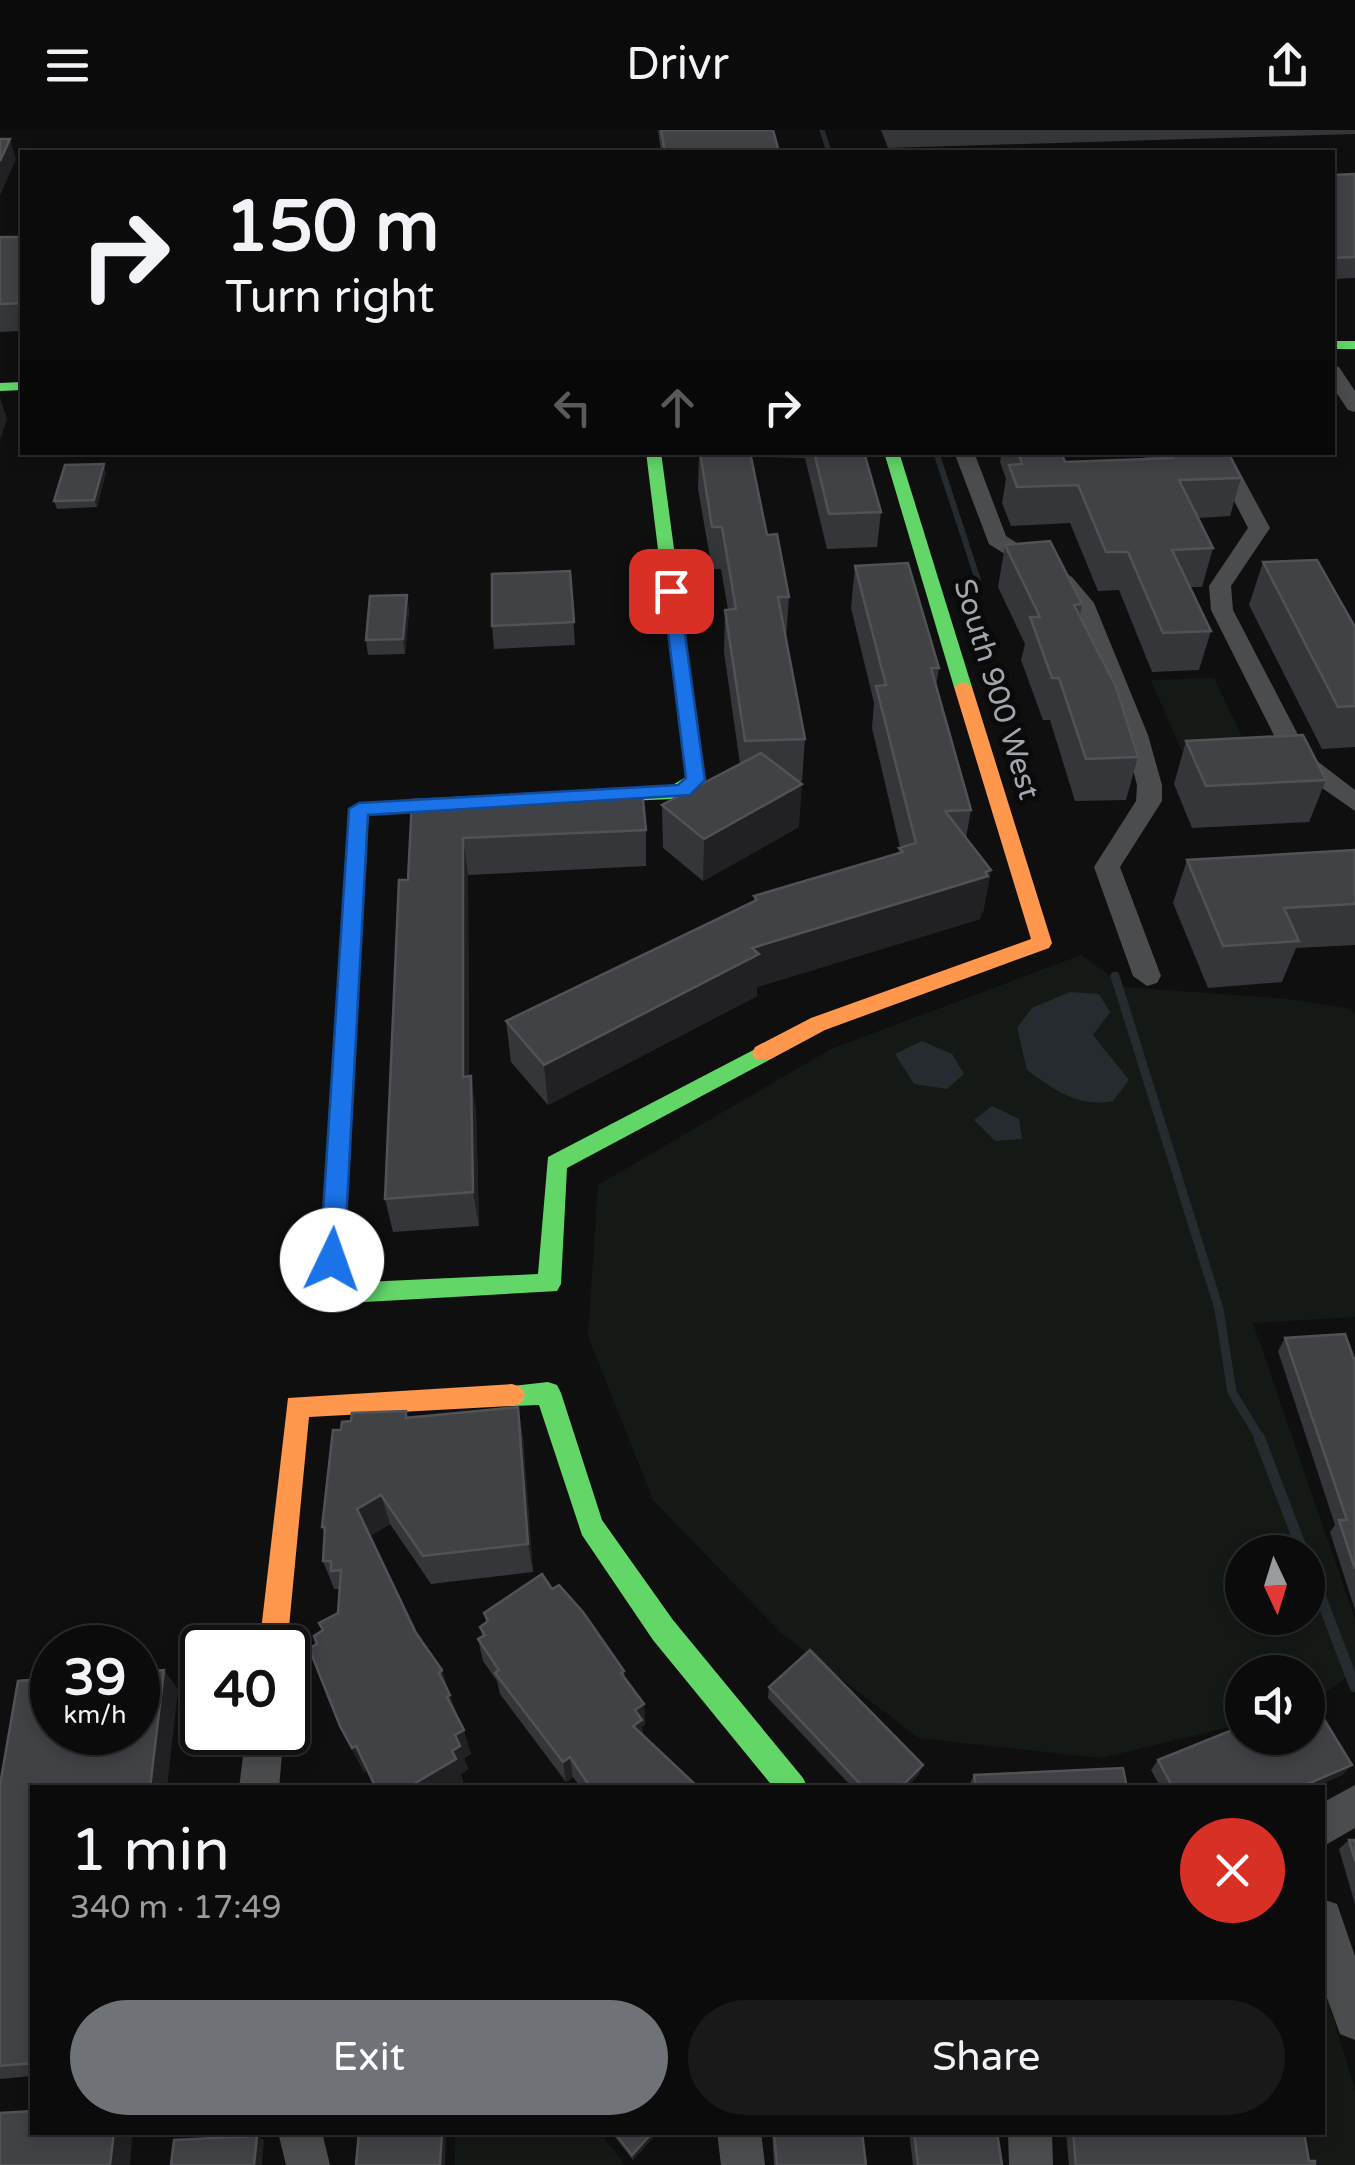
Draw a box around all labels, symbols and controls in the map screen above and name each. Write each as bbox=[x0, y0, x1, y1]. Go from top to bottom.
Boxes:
icon: menu bbox=[40, 38, 95, 93]
text: Drivr bbox=[626, 38, 729, 92]
icon: share bbox=[1260, 38, 1315, 93]
text: 150 m bbox=[225, 186, 439, 270]
icon: right bbox=[60, 190, 190, 320]
text: Turn right bbox=[225, 271, 434, 325]
icon: left bbox=[545, 380, 600, 435]
icon: ahead bbox=[650, 380, 705, 435]
icon: right bbox=[755, 380, 810, 435]
pin bbox=[629, 549, 714, 634]
icon: arrive bbox=[644, 564, 699, 619]
street label: South 900 West bbox=[945, 574, 1048, 804]
position arrow bbox=[280, 1208, 384, 1312]
north arrow bbox=[1225, 1535, 1325, 1635]
map controls bbox=[1225, 1535, 1325, 1755]
speed limit sign: 40 bbox=[180, 1625, 310, 1755]
text: 39 bbox=[64, 1648, 126, 1708]
button: sound bbox=[1225, 1655, 1325, 1755]
text: km/h bbox=[64, 1700, 126, 1730]
text: 1 min bbox=[70, 1815, 230, 1887]
button: close bbox=[1180, 1818, 1285, 1923]
text: 340 m · 17:49 bbox=[70, 1889, 282, 1927]
button: Exit bbox=[70, 2000, 668, 2115]
button: Share bbox=[688, 2000, 1285, 2115]

